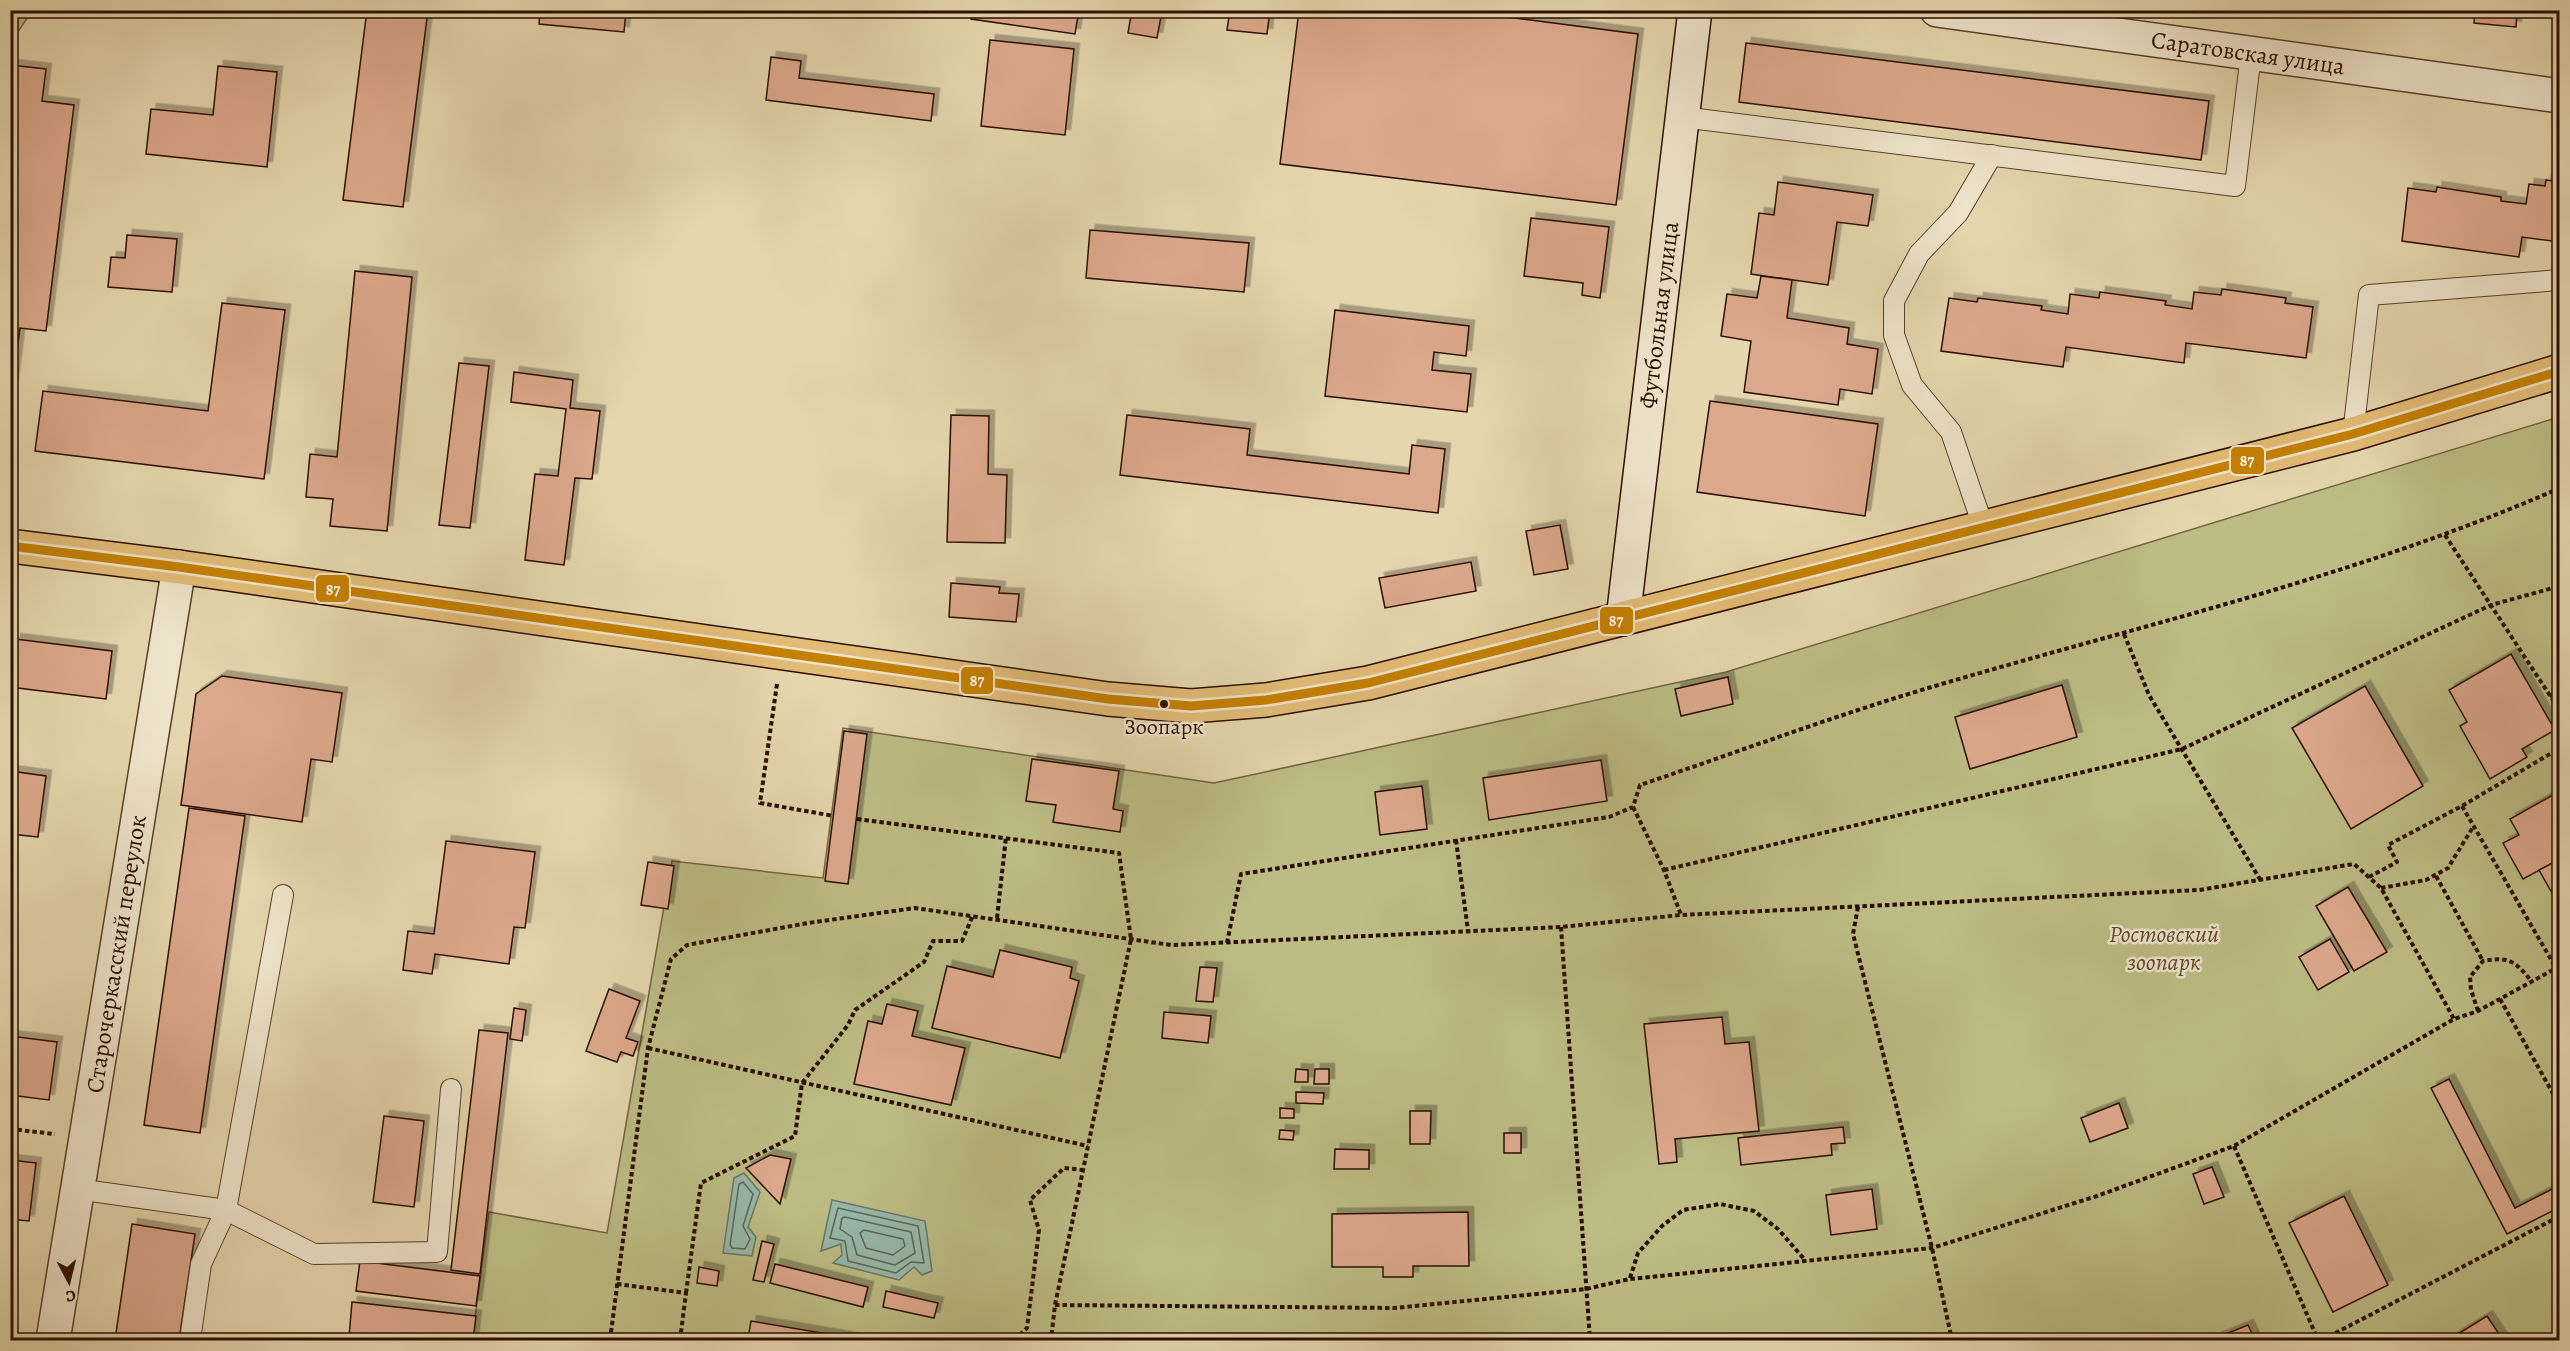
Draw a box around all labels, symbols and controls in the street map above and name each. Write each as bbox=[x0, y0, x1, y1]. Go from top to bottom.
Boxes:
street label: Саратовская улица bbox=[2149, 24, 2347, 82]
street label: Футбольная улица bbox=[1632, 220, 1686, 410]
line badge: 87 bbox=[2230, 446, 2265, 475]
text: 87 bbox=[2240, 450, 2254, 472]
line badge: 87 bbox=[315, 574, 350, 603]
text: 87 bbox=[326, 579, 340, 601]
line badge: 87 bbox=[1599, 606, 1634, 635]
text: 87 bbox=[1609, 610, 1623, 632]
line badge: 87 bbox=[960, 666, 994, 695]
text: 87 bbox=[970, 670, 984, 692]
marker: Зоопарк bbox=[1158, 698, 1170, 710]
place label: Зоопарк bbox=[1124, 712, 1204, 742]
street label: Старочеркасский переулок bbox=[78, 813, 154, 1095]
park label: Ростовский зоопарк bbox=[2109, 918, 2219, 978]
north arrow bbox=[39, 1252, 99, 1312]
text: С bbox=[64, 1284, 77, 1307]

